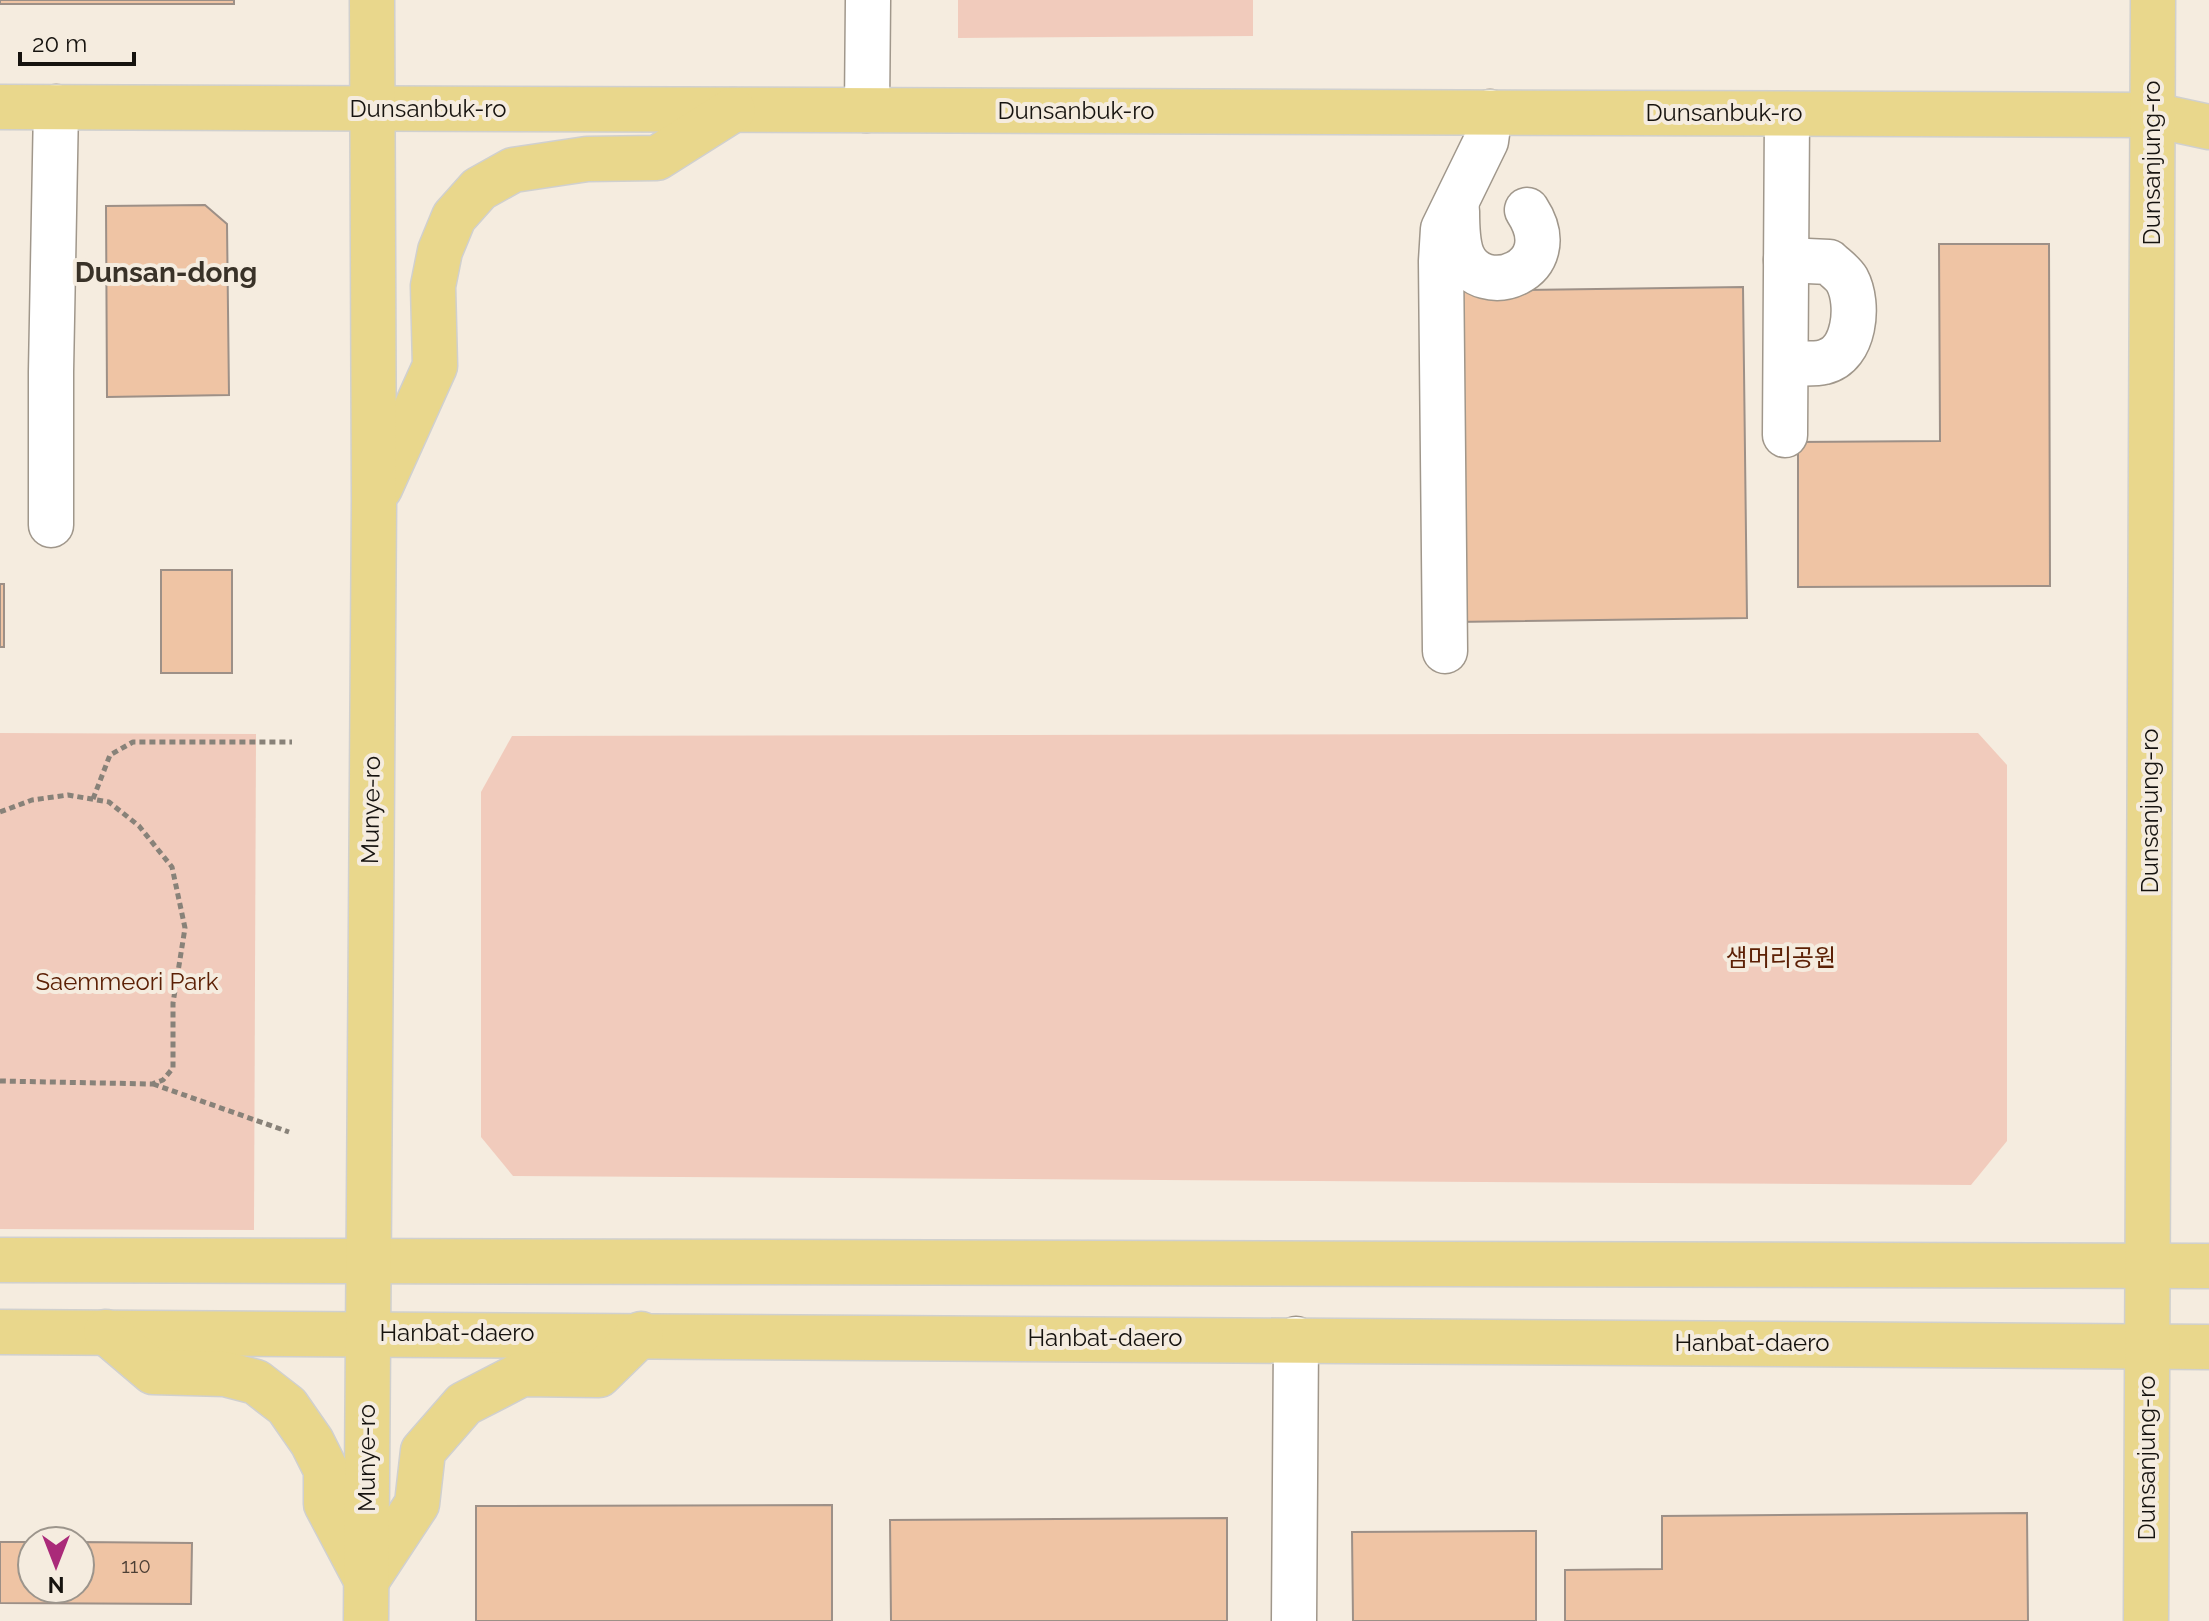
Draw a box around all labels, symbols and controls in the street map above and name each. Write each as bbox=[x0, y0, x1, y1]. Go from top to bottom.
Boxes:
scale bar bbox=[20, 16, 134, 66]
text: 20 m bbox=[32, 29, 87, 58]
street label: Dunsanjung-ro bbox=[2137, 81, 2166, 246]
street label: Dunsanbuk-ro bbox=[349, 94, 507, 123]
street label: Dunsanbuk-ro bbox=[997, 96, 1155, 125]
street label: Dunsanbuk-ro bbox=[1645, 98, 1803, 127]
district label: Dunsan-dong bbox=[75, 256, 257, 289]
street label: Dunsanjung-ro bbox=[2135, 729, 2164, 894]
street label: Munye-ro bbox=[355, 756, 386, 864]
park label: 샘머리공원 bbox=[1726, 943, 1836, 972]
park label: Saemmeori Park bbox=[35, 967, 219, 996]
street label: Hanbat-daero bbox=[380, 1318, 534, 1347]
street label: Hanbat-daero bbox=[1028, 1323, 1182, 1352]
street label: Hanbat-daero bbox=[1675, 1328, 1829, 1357]
street label: Dunsanjung-ro bbox=[2132, 1376, 2161, 1541]
street label: Munye-ro bbox=[352, 1404, 381, 1512]
north arrow bbox=[16, 1525, 96, 1605]
house number: 110 bbox=[121, 1554, 151, 1578]
text: N bbox=[48, 1572, 64, 1598]

